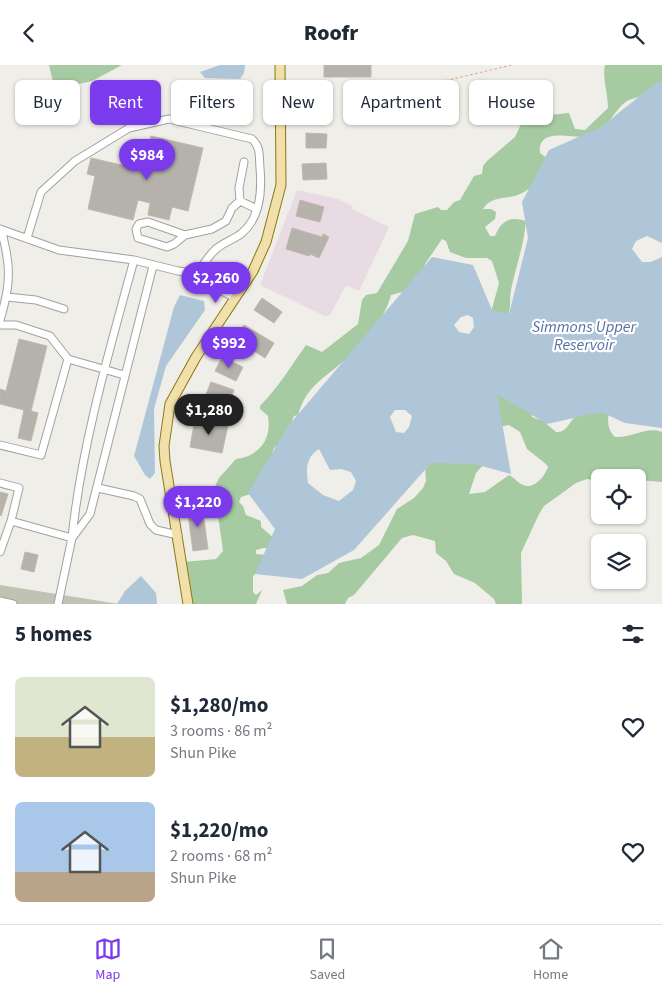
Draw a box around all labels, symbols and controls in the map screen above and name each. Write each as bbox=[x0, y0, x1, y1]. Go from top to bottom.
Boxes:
text: Roofr bbox=[304, 17, 358, 49]
icon: back bbox=[15, 19, 43, 47]
icon: search bbox=[619, 19, 647, 47]
chip: Buy bbox=[15, 80, 80, 125]
chip: Rent bbox=[90, 80, 161, 125]
chip: Filters bbox=[171, 80, 253, 125]
chip: New bbox=[263, 80, 333, 125]
chip: Apartment bbox=[343, 80, 459, 125]
chip: House bbox=[469, 80, 553, 125]
pin: $984 bbox=[117, 139, 177, 181]
text: $984 bbox=[130, 144, 164, 166]
pin: $2,260 bbox=[175, 261, 257, 304]
text: $2,260 bbox=[192, 267, 240, 289]
water label: Simmons Upper Reservoir bbox=[532, 316, 637, 356]
pin: $992 bbox=[199, 327, 259, 369]
text: $992 bbox=[212, 332, 246, 354]
pin: $1,280 bbox=[168, 393, 250, 436]
text: $1,280 bbox=[185, 399, 233, 421]
map controls bbox=[591, 469, 646, 589]
button: locate bbox=[591, 469, 646, 524]
pin: $1,220 bbox=[157, 485, 239, 528]
text: $1,220 bbox=[174, 491, 222, 513]
button: layers bbox=[591, 534, 646, 589]
text: 5 homes bbox=[15, 619, 92, 649]
icon: filters bbox=[619, 620, 647, 648]
text: $1,280/mo bbox=[170, 690, 269, 720]
icon: home bbox=[55, 697, 115, 757]
icon: heart bbox=[619, 713, 647, 741]
text: 3 rooms · 86 m² bbox=[170, 720, 272, 742]
text: Shun Pike bbox=[170, 742, 236, 764]
text: $1,220/mo bbox=[170, 815, 269, 845]
icon: home bbox=[55, 822, 115, 882]
icon: heart bbox=[619, 838, 647, 866]
text: 2 rooms · 68 m² bbox=[170, 845, 272, 867]
text: Shun Pike bbox=[170, 867, 236, 889]
tab: Map bbox=[94, 935, 122, 985]
tab: Saved bbox=[309, 935, 345, 985]
tab: Home bbox=[533, 935, 568, 985]

